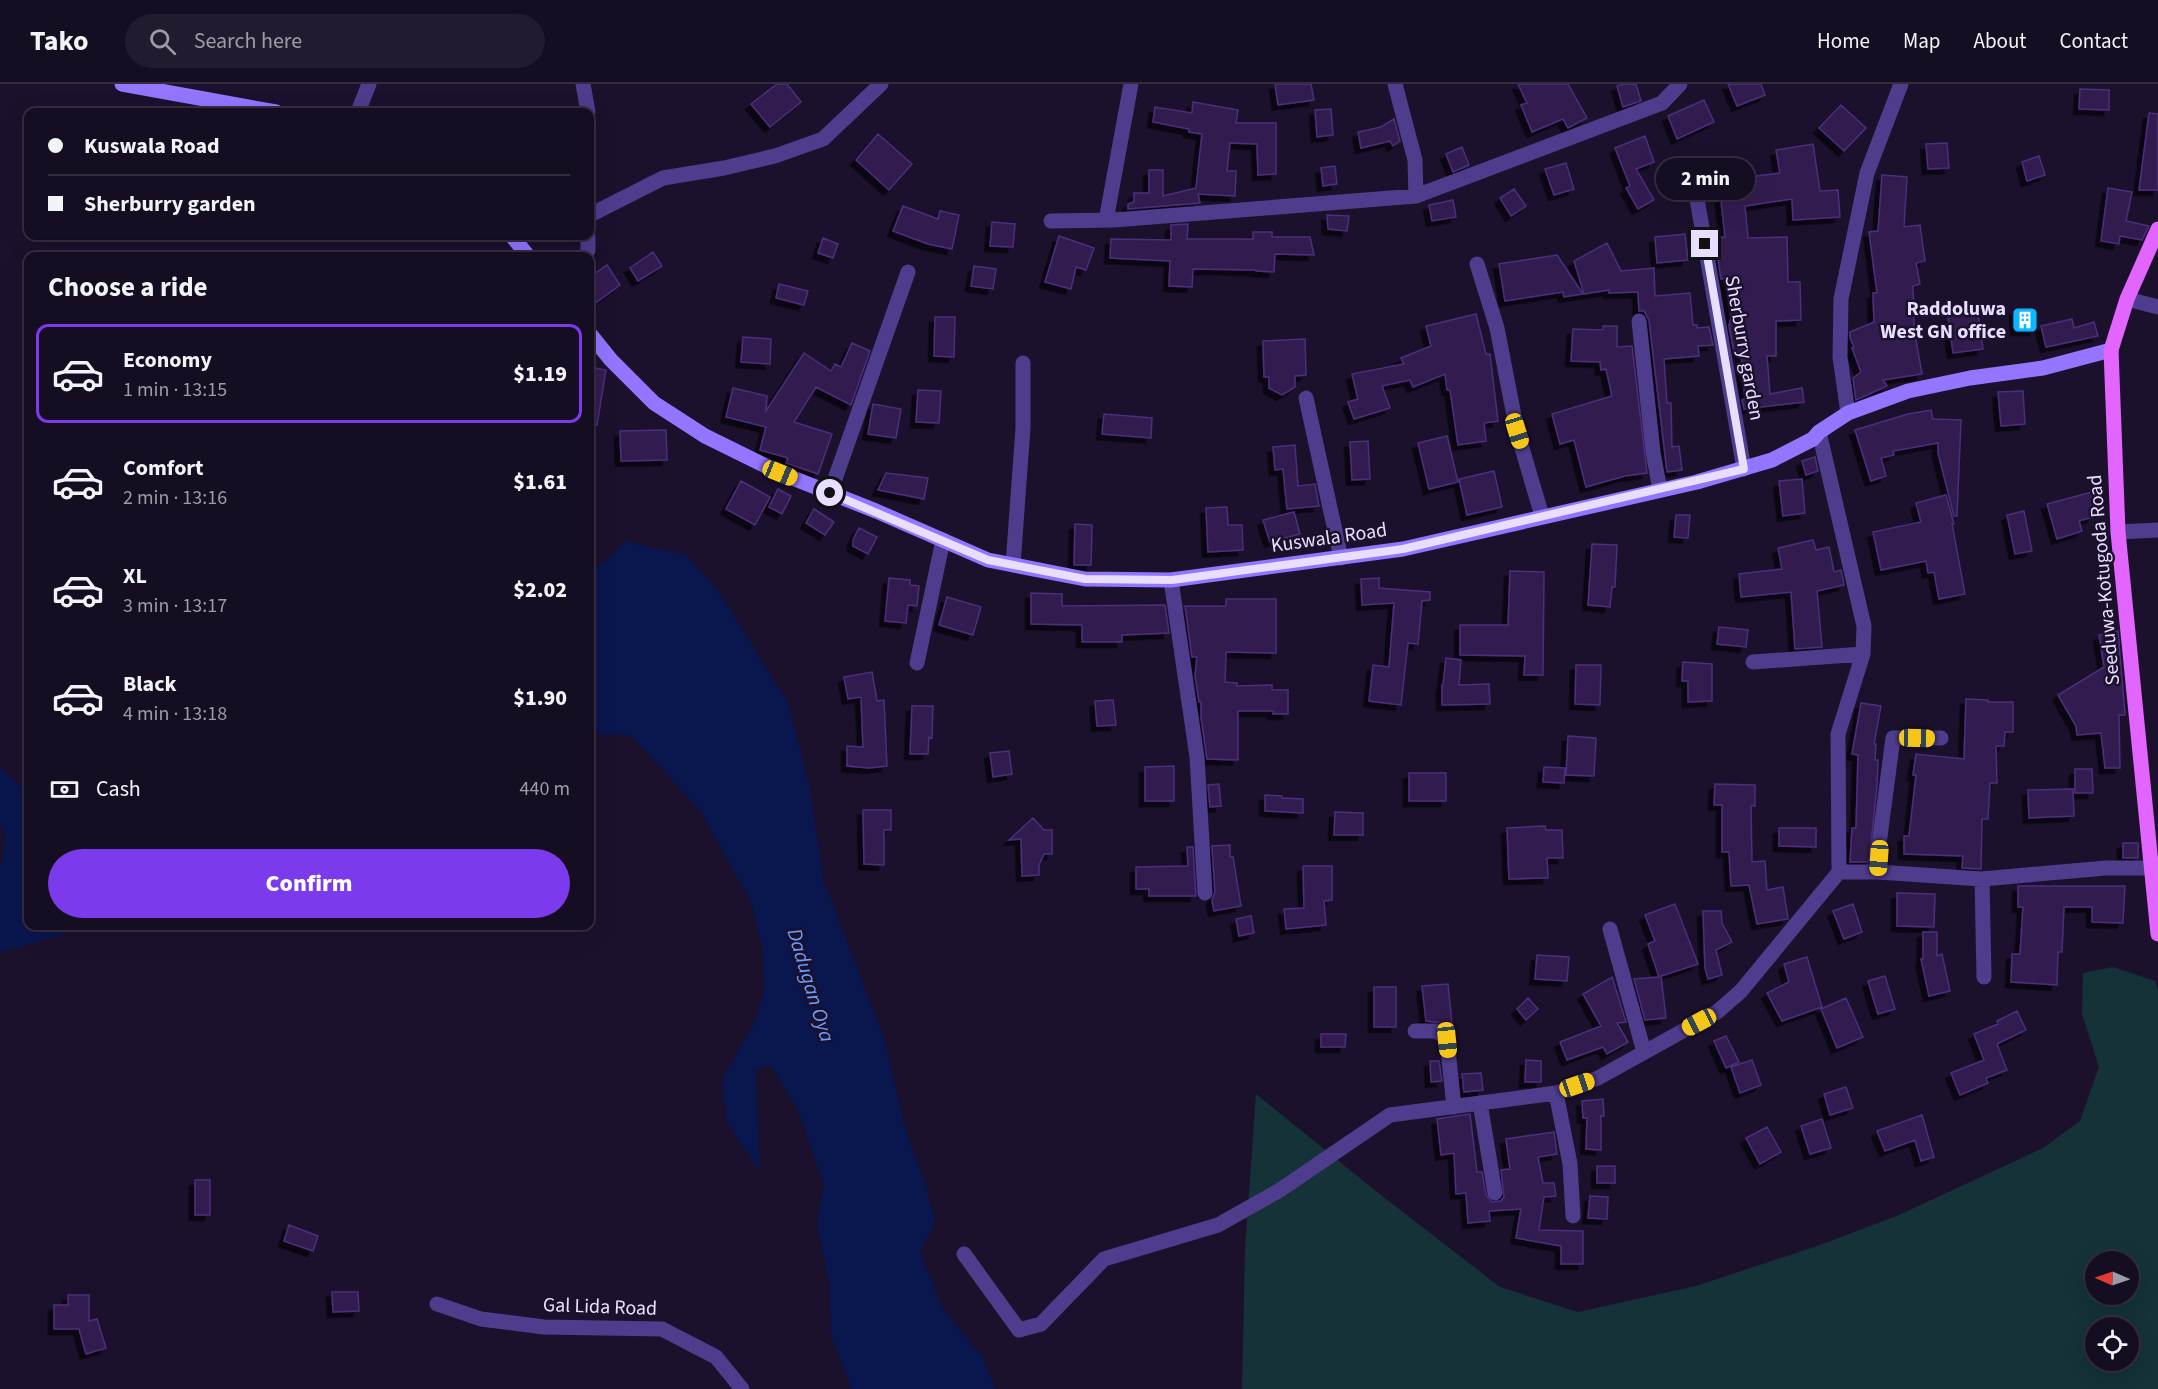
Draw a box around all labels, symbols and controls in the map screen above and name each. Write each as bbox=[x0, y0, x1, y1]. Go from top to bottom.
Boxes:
search box bbox=[125, 14, 545, 68]
text: Tako bbox=[30, 21, 89, 61]
icon: search bbox=[146, 25, 179, 58]
text: Search here bbox=[194, 25, 302, 57]
text: Home bbox=[1817, 26, 1870, 56]
text: Map bbox=[1903, 26, 1941, 56]
text: About bbox=[1974, 26, 2026, 56]
text: Contact bbox=[2059, 26, 2128, 56]
text: Kuswala Road bbox=[84, 130, 220, 162]
callout: 2 min bbox=[1656, 157, 1754, 199]
text: 2 min bbox=[1681, 165, 1730, 193]
text: Sherburry garden bbox=[84, 188, 256, 220]
route end bbox=[1691, 230, 1718, 257]
text: Choose a ride bbox=[48, 268, 208, 307]
street label: Sherburry garden bbox=[1717, 273, 1771, 423]
place label: Raddoluwa West GN office bbox=[1880, 295, 2006, 346]
building icon: Raddoluwa West GN office bbox=[2010, 305, 2040, 335]
text: Economy bbox=[123, 344, 212, 376]
icon: car bbox=[51, 347, 105, 401]
text: $1.19 bbox=[513, 358, 567, 390]
text: 1 min · 13:15 bbox=[123, 376, 227, 404]
car bbox=[1503, 411, 1531, 451]
text: Comfort bbox=[123, 452, 204, 484]
icon: car bbox=[51, 455, 105, 509]
car bbox=[760, 458, 800, 488]
text: $1.61 bbox=[513, 466, 567, 498]
street label: Seeduwa-Kotugoda Road bbox=[2081, 474, 2127, 686]
route start bbox=[816, 479, 843, 506]
text: 2 min · 13:16 bbox=[123, 484, 227, 512]
street label: Kuswala Road bbox=[1269, 516, 1389, 560]
text: XL bbox=[123, 560, 147, 592]
icon: car bbox=[51, 563, 105, 617]
text: $2.02 bbox=[513, 574, 567, 606]
text: 3 min · 13:17 bbox=[123, 592, 227, 620]
text: Black bbox=[123, 668, 177, 700]
icon: car bbox=[51, 671, 105, 725]
text: $1.90 bbox=[513, 682, 567, 714]
text: 4 min · 13:18 bbox=[123, 700, 227, 728]
car bbox=[1899, 729, 1935, 747]
icon: cash bbox=[48, 773, 81, 806]
text: Cash bbox=[96, 773, 141, 805]
text: 440 m bbox=[520, 775, 570, 803]
car bbox=[1869, 839, 1889, 877]
button: Confirm bbox=[48, 849, 570, 918]
water label: Dadugan Oya bbox=[779, 924, 843, 1046]
car bbox=[1679, 1006, 1719, 1038]
car bbox=[1436, 1021, 1458, 1059]
car bbox=[1557, 1071, 1597, 1099]
north arrow bbox=[2085, 1251, 2139, 1305]
map controls bbox=[2085, 1251, 2139, 1371]
street label: Gal Lida Road bbox=[542, 1291, 658, 1323]
button: locate bbox=[2085, 1317, 2139, 1371]

